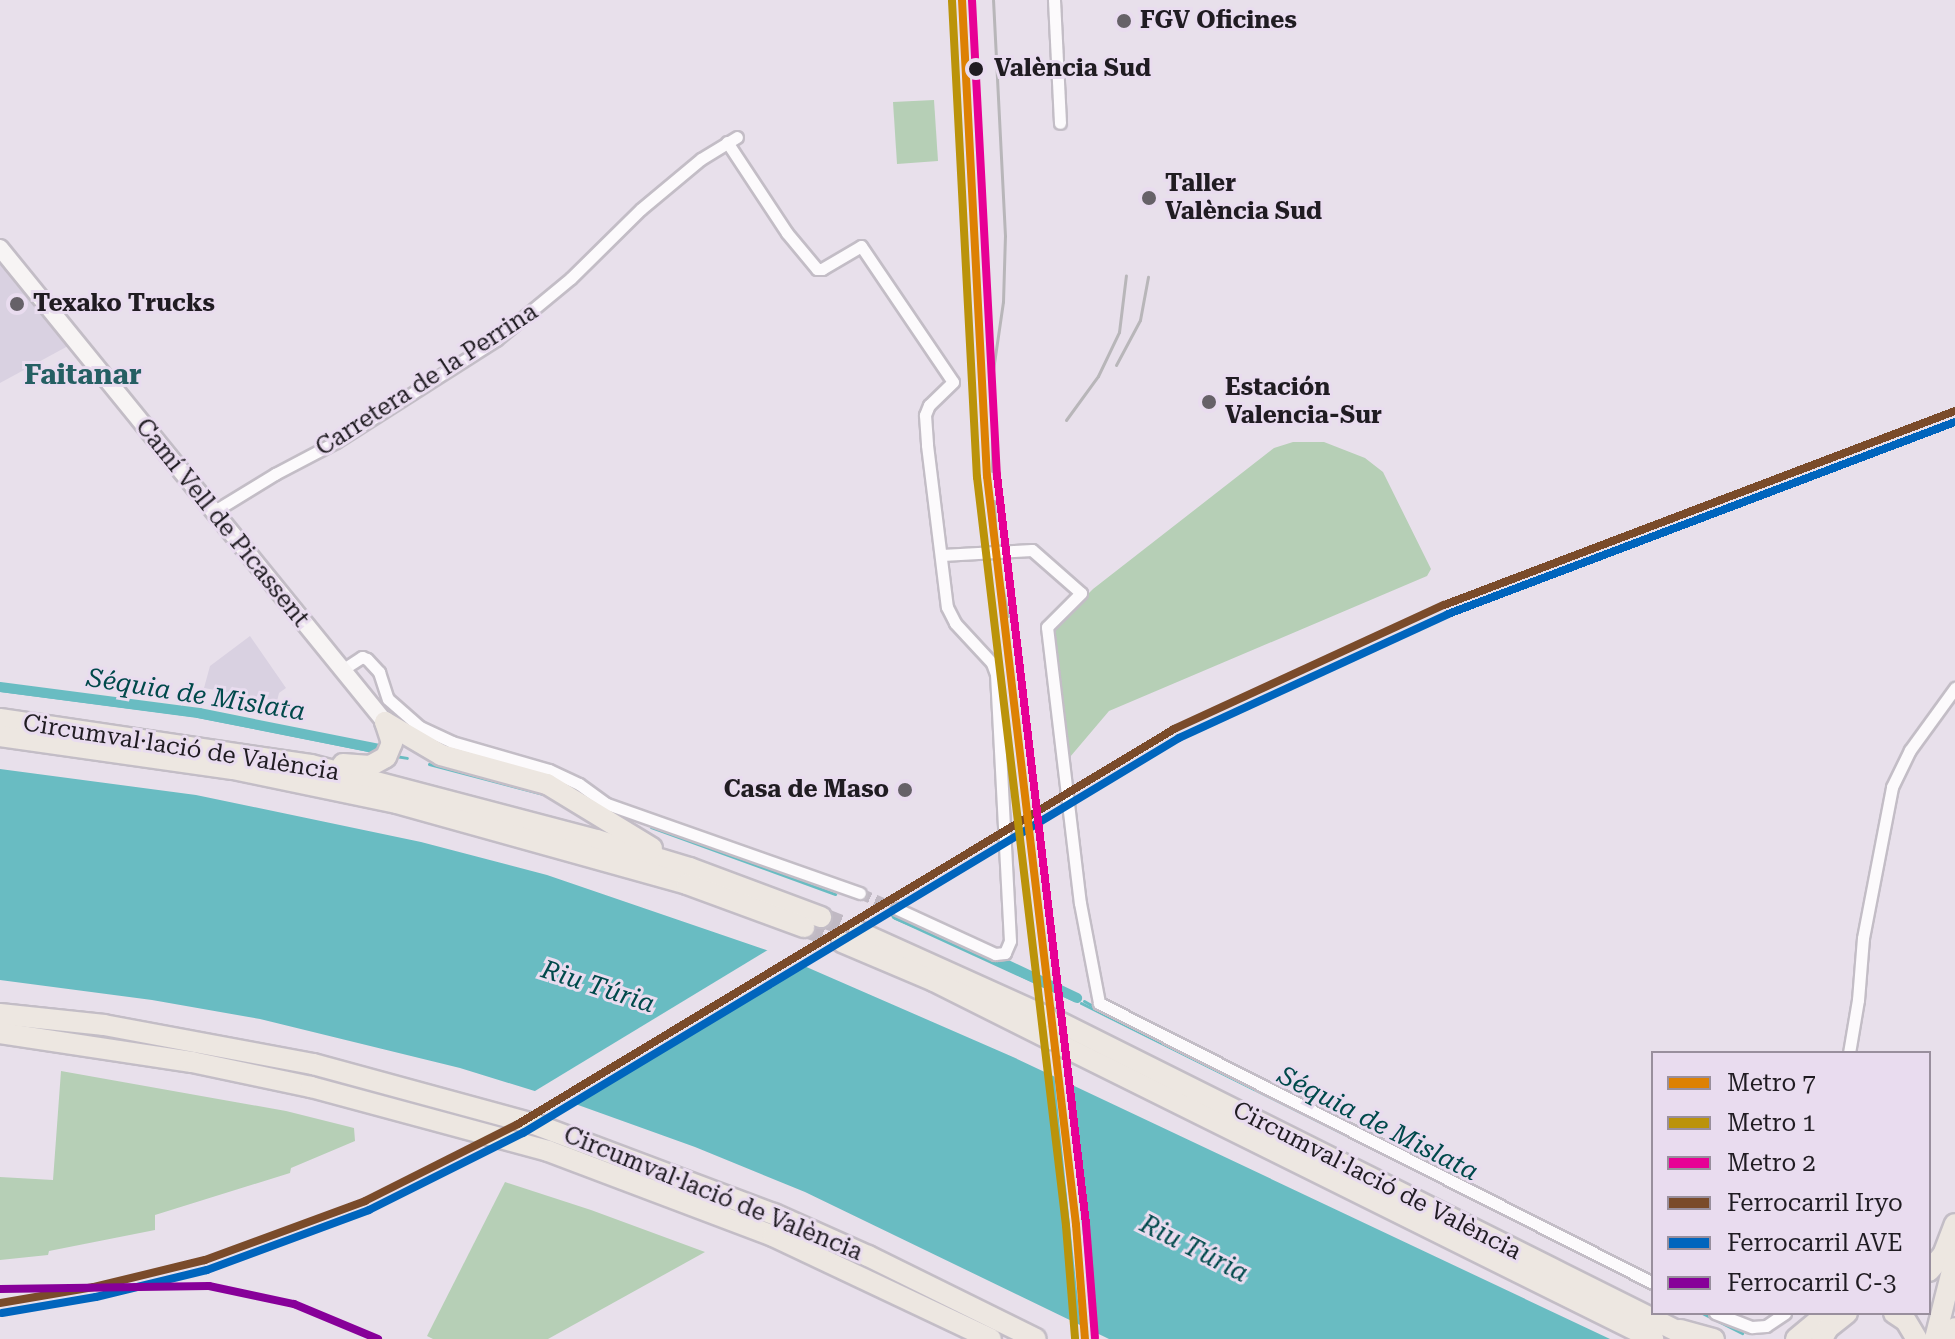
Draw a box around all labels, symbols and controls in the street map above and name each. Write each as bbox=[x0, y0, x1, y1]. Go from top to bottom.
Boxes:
place label: FGV Oficines bbox=[1140, 7, 1297, 35]
marker: FGV Oficines bbox=[1115, 12, 1133, 30]
place label: València Sud bbox=[994, 55, 1151, 83]
marker: València Sud bbox=[965, 58, 987, 80]
place label: Taller València Sud bbox=[1165, 170, 1322, 226]
marker: Taller València Sud bbox=[1140, 189, 1158, 207]
place label: Texako Trucks bbox=[33, 290, 215, 318]
marker: Texako Trucks bbox=[8, 295, 26, 313]
street label: Carretera de la Perrina bbox=[311, 298, 543, 462]
district label: Faitanar bbox=[24, 358, 142, 392]
place label: Estación Valencia-Sur bbox=[1225, 374, 1382, 430]
marker: Estación Valencia-Sur bbox=[1200, 393, 1218, 411]
street label: Camí Vell de Picassent bbox=[129, 413, 315, 633]
water label: Séquia de Mislata bbox=[85, 662, 307, 728]
street label: Circumval·lació de València bbox=[21, 709, 341, 787]
place label: Casa de Maso bbox=[724, 776, 889, 804]
marker: Casa de Maso bbox=[896, 781, 914, 799]
water label: Riu Túria bbox=[538, 954, 658, 1020]
legend bbox=[1651, 1051, 1931, 1315]
water label: Séquia de Mislata bbox=[1273, 1060, 1483, 1188]
text: Metro 7 bbox=[1727, 1069, 1816, 1097]
street label: Circumval·lació de València bbox=[1228, 1096, 1526, 1266]
text: Metro 1 bbox=[1727, 1109, 1816, 1137]
street label: Circumval·lació de València bbox=[559, 1121, 867, 1267]
text: Metro 2 bbox=[1727, 1149, 1816, 1177]
text: Ferrocarril Iryo bbox=[1727, 1189, 1903, 1217]
water label: Riu Túria bbox=[1135, 1209, 1253, 1289]
text: Ferrocarril AVE bbox=[1727, 1229, 1903, 1257]
text: Ferrocarril C-3 bbox=[1727, 1269, 1897, 1297]

